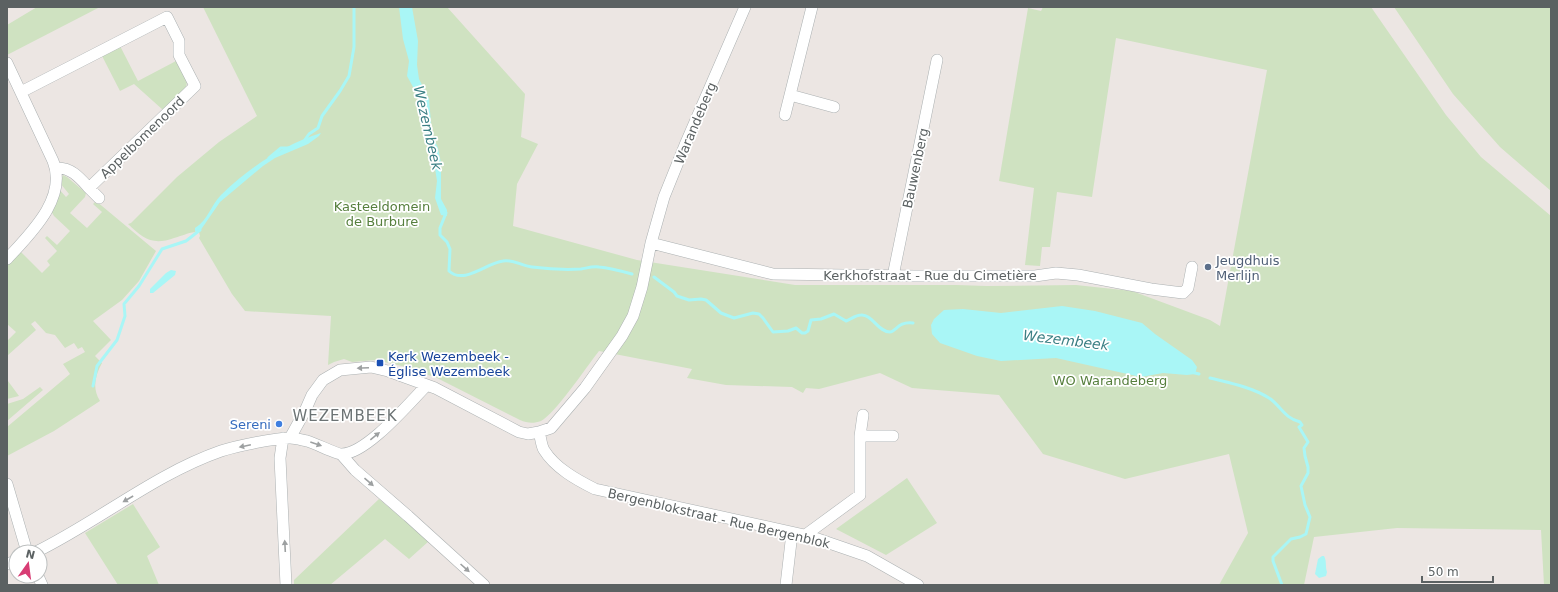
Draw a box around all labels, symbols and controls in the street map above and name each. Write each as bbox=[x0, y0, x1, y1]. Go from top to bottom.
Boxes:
street label: Warandeberg bbox=[671, 80, 719, 166]
water label: Wezembeek bbox=[411, 84, 446, 173]
street label: Appelbomenoord bbox=[97, 93, 188, 181]
street label: Bauwenberg bbox=[900, 127, 931, 210]
park label: Kasteeldomein de Burbure bbox=[334, 199, 430, 229]
place label: Jeugdhuis Merlijn bbox=[1215, 253, 1280, 283]
marker: Jeugdhuis Merlijn bbox=[1203, 262, 1213, 272]
street label: Kerkhofstraat - Rue du Cimetière bbox=[823, 268, 1037, 283]
water label: Wezembeek bbox=[1022, 327, 1111, 353]
place label: Kerk Wezembeek - Église Wezembeek bbox=[388, 349, 510, 379]
marker: Kerk Wezembeek - Église Wezembeek bbox=[375, 358, 385, 368]
one-way arrow bbox=[357, 364, 369, 371]
park label: WO Warandeberg bbox=[1053, 373, 1167, 388]
district label: WEZEMBEEK bbox=[292, 407, 398, 425]
place label: Sereni bbox=[230, 417, 271, 432]
marker: Sereni bbox=[274, 419, 284, 429]
one-way arrow bbox=[370, 432, 381, 441]
one-way arrow bbox=[311, 442, 323, 448]
one-way arrow bbox=[239, 443, 251, 449]
one-way arrow bbox=[363, 477, 374, 486]
street label: Bergenblokstraat - Rue Bergenblok bbox=[606, 486, 832, 552]
one-way arrow bbox=[122, 496, 133, 503]
one-way arrow bbox=[281, 540, 288, 552]
north arrow bbox=[8, 544, 48, 584]
text: N bbox=[24, 547, 36, 562]
scale bar bbox=[1422, 558, 1493, 584]
one-way arrow bbox=[461, 563, 470, 572]
text: 50 m bbox=[1428, 565, 1459, 579]

